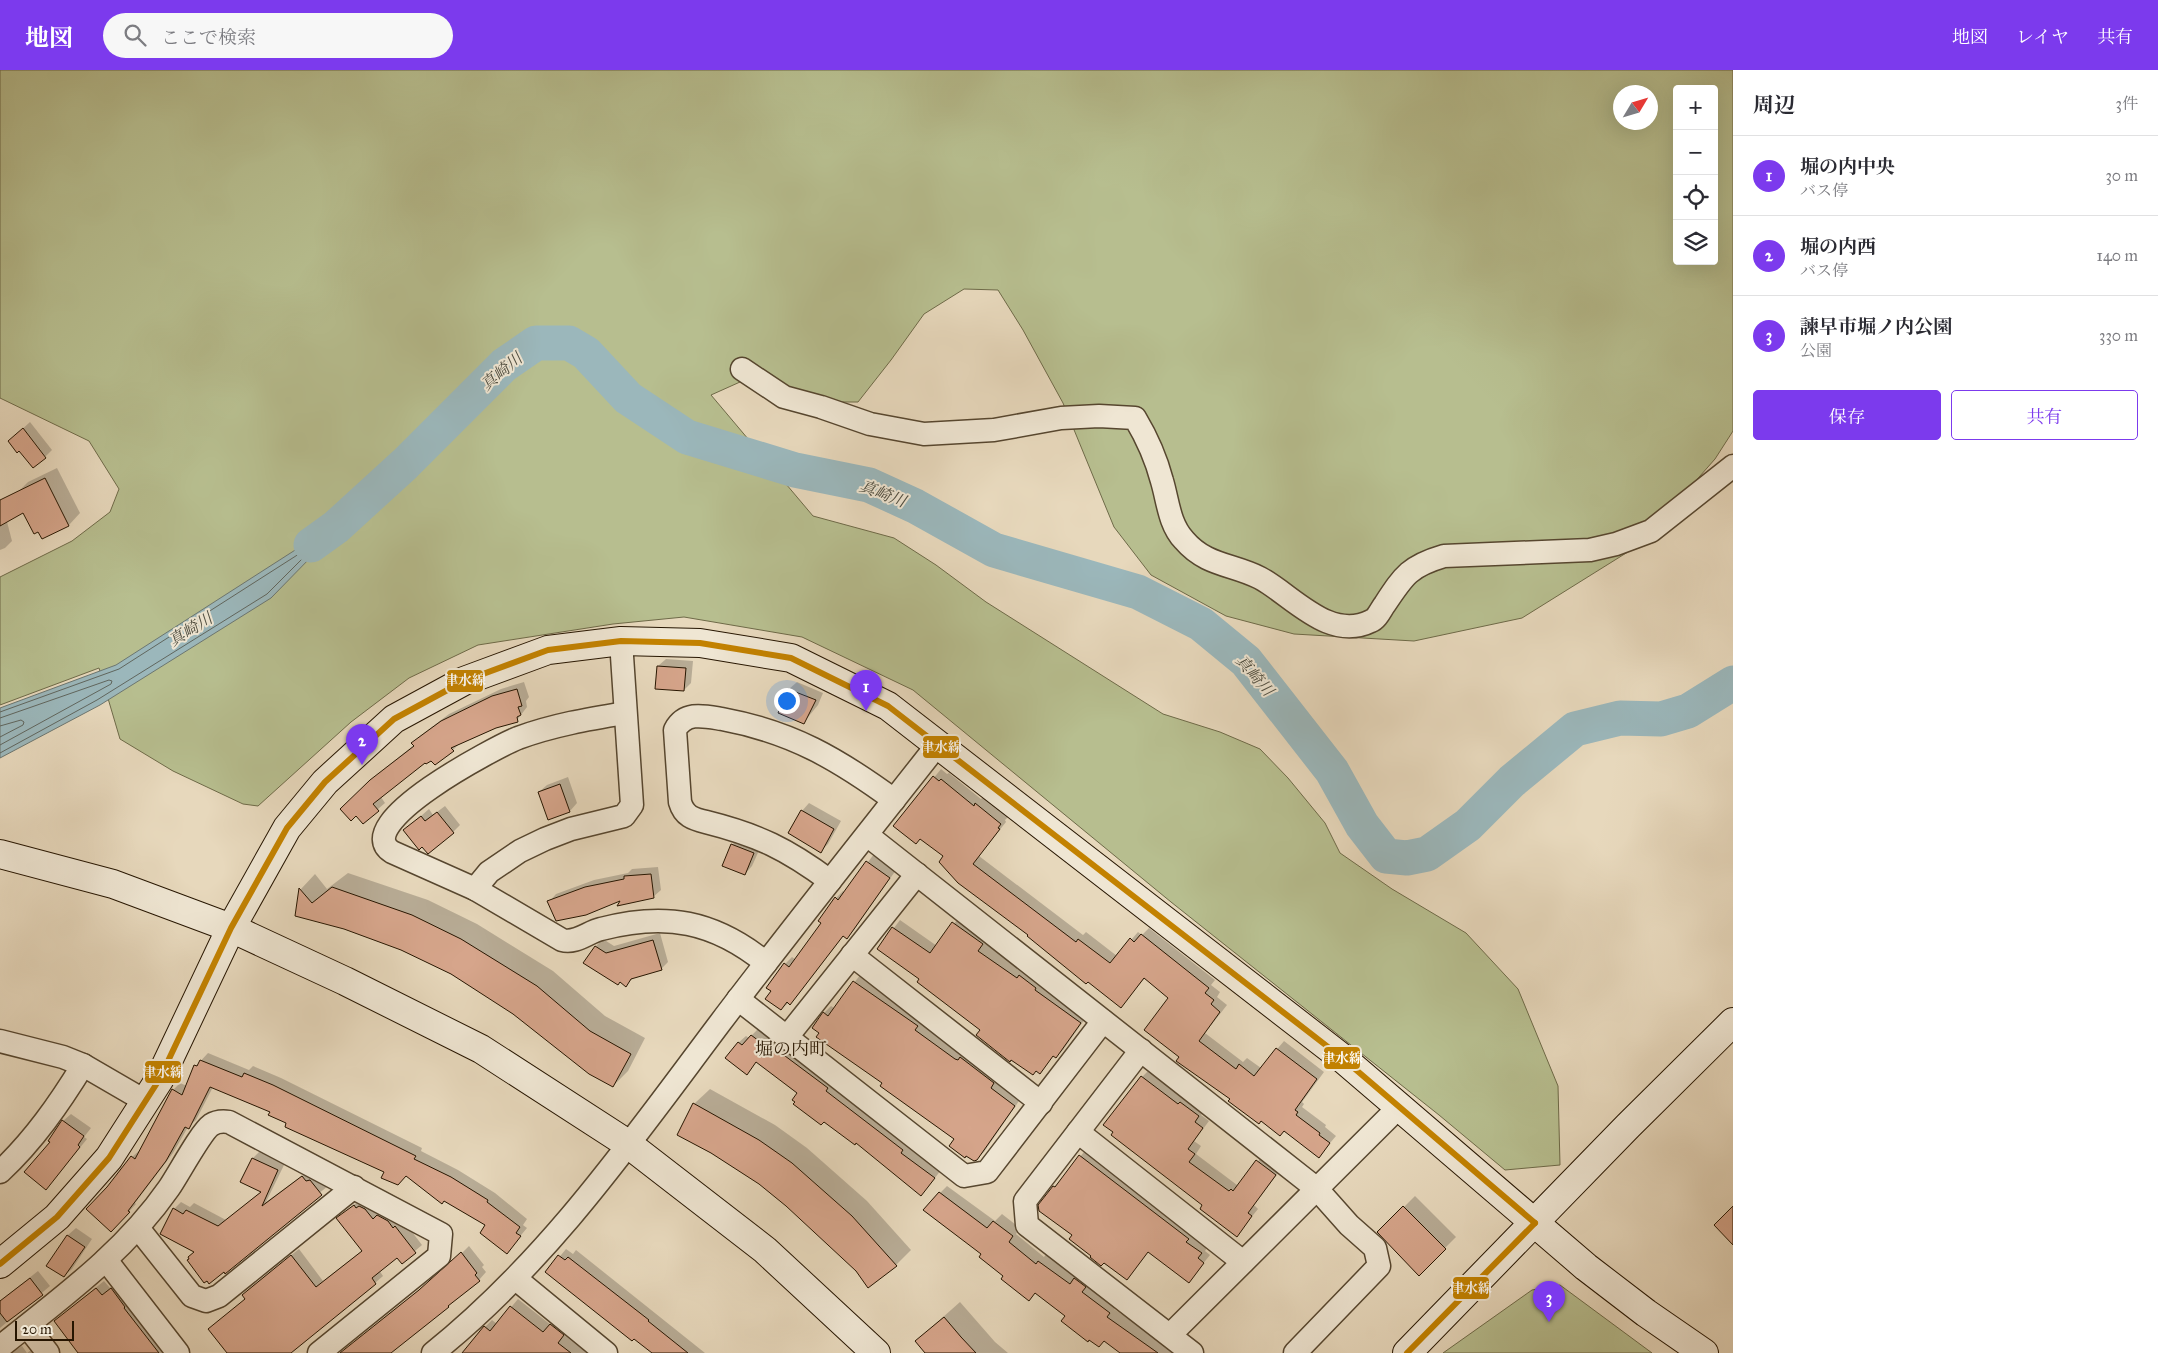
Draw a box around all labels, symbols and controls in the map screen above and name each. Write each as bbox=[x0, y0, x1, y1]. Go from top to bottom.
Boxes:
search box bbox=[103, 13, 453, 58]
icon: search bbox=[121, 21, 149, 49]
text: 地図 bbox=[25, 23, 73, 53]
text: ここで検索 bbox=[161, 26, 256, 49]
text: 地図 bbox=[1952, 26, 1988, 48]
text: レイヤ bbox=[2016, 26, 2069, 48]
text: 共有 bbox=[2097, 26, 2133, 48]
north arrow bbox=[1613, 85, 1658, 130]
map controls bbox=[1673, 85, 1718, 265]
button: + bbox=[1673, 85, 1718, 130]
text: 周辺 bbox=[1753, 92, 1795, 118]
text: 3件 bbox=[2116, 94, 2138, 113]
button: − bbox=[1673, 130, 1718, 175]
text: 堀の内中央 bbox=[1800, 155, 1895, 178]
text: 1 bbox=[1766, 166, 1772, 185]
text: 30 m bbox=[2105, 166, 2138, 185]
button: locate bbox=[1673, 175, 1718, 220]
text: バス停 bbox=[1800, 181, 1848, 200]
button: layers bbox=[1673, 220, 1718, 265]
text: 堀の内西 bbox=[1800, 235, 1876, 258]
text: 2 bbox=[1765, 246, 1773, 265]
text: 140 m bbox=[2097, 246, 2138, 265]
text: バス停 bbox=[1800, 261, 1848, 280]
text: 諫早市堀ノ内公園 bbox=[1800, 315, 1952, 338]
text: 3 bbox=[1766, 326, 1772, 345]
text: 330 m bbox=[2099, 326, 2138, 345]
text: 公園 bbox=[1800, 341, 1832, 360]
water label: 真崎川 bbox=[477, 347, 527, 394]
button: 保存 bbox=[1753, 390, 1941, 440]
button: 共有 bbox=[1951, 390, 2138, 440]
water label: 真崎川 bbox=[857, 476, 910, 512]
water label: 真崎川 bbox=[165, 608, 217, 650]
water label: 真崎川 bbox=[1232, 651, 1279, 701]
line badge: 津水線 bbox=[446, 669, 484, 693]
pin: 1 bbox=[850, 670, 882, 711]
text: 津水線 bbox=[444, 672, 486, 689]
your location bbox=[774, 688, 800, 714]
pin: 2 bbox=[346, 724, 378, 765]
line badge: 津水線 bbox=[922, 735, 960, 759]
text: 津水線 bbox=[920, 739, 962, 756]
district label: 堀の内町 bbox=[755, 1038, 827, 1060]
line badge: 津水線 bbox=[1323, 1046, 1361, 1070]
text: 津水線 bbox=[1321, 1050, 1363, 1067]
line badge: 津水線 bbox=[144, 1060, 182, 1084]
text: 津水線 bbox=[142, 1064, 184, 1081]
line badge: 津水線 bbox=[1452, 1276, 1490, 1300]
text: 津水線 bbox=[1450, 1280, 1492, 1297]
pin: 3 bbox=[1533, 1281, 1565, 1322]
scale bar bbox=[15, 1318, 74, 1341]
text: 20 m bbox=[22, 1321, 52, 1338]

